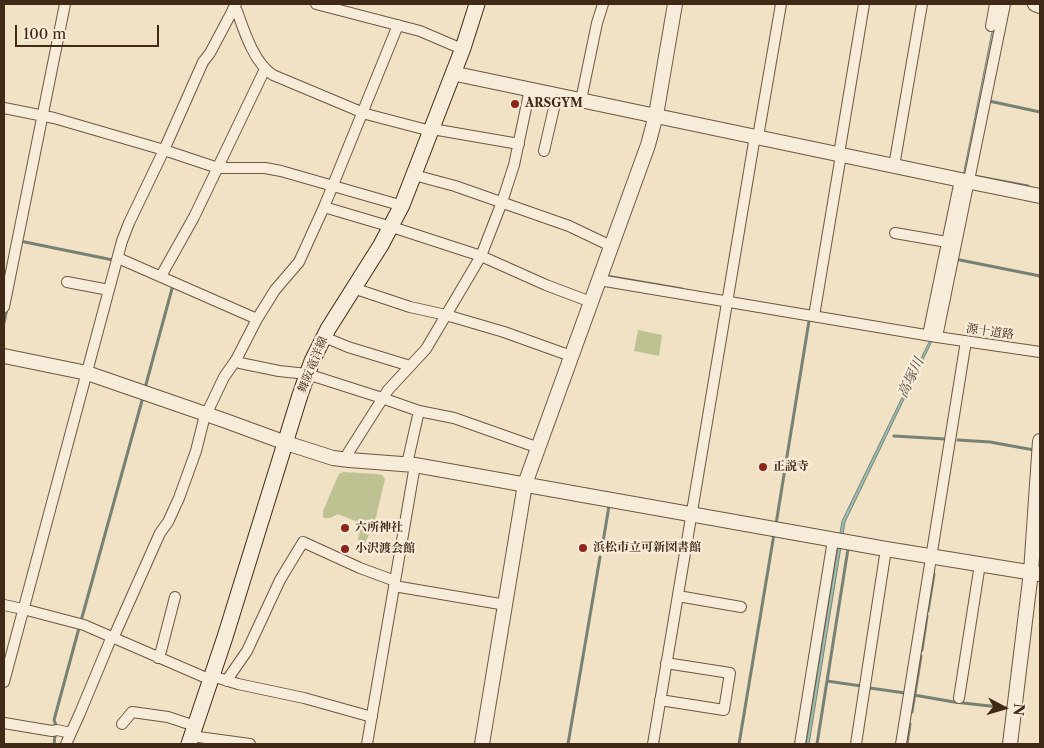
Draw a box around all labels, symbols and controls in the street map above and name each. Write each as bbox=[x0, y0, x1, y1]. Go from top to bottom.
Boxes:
scale bar bbox=[18, 15, 161, 47]
text: 100 m bbox=[23, 24, 66, 43]
place label: ARSGYM bbox=[525, 97, 583, 111]
marker: ARSGYM bbox=[509, 98, 521, 110]
street label: 源十道路 bbox=[965, 322, 1015, 342]
street label: 舞阪竜洋線 bbox=[295, 334, 331, 396]
water label: 高塚川 bbox=[895, 355, 927, 401]
place label: 正説寺 bbox=[773, 460, 809, 474]
marker: 正説寺 bbox=[757, 461, 769, 473]
place label: 六所神社 bbox=[355, 521, 403, 535]
marker: 六所神社 bbox=[339, 522, 351, 534]
place label: 浜松市立可新図書館 bbox=[593, 541, 701, 555]
place label: 小沢渡会館 bbox=[355, 542, 415, 556]
marker: 浜松市立可新図書館 bbox=[577, 542, 589, 554]
marker: 小沢渡会館 bbox=[339, 543, 351, 555]
north arrow bbox=[979, 683, 1029, 733]
text: N bbox=[1009, 703, 1029, 717]

